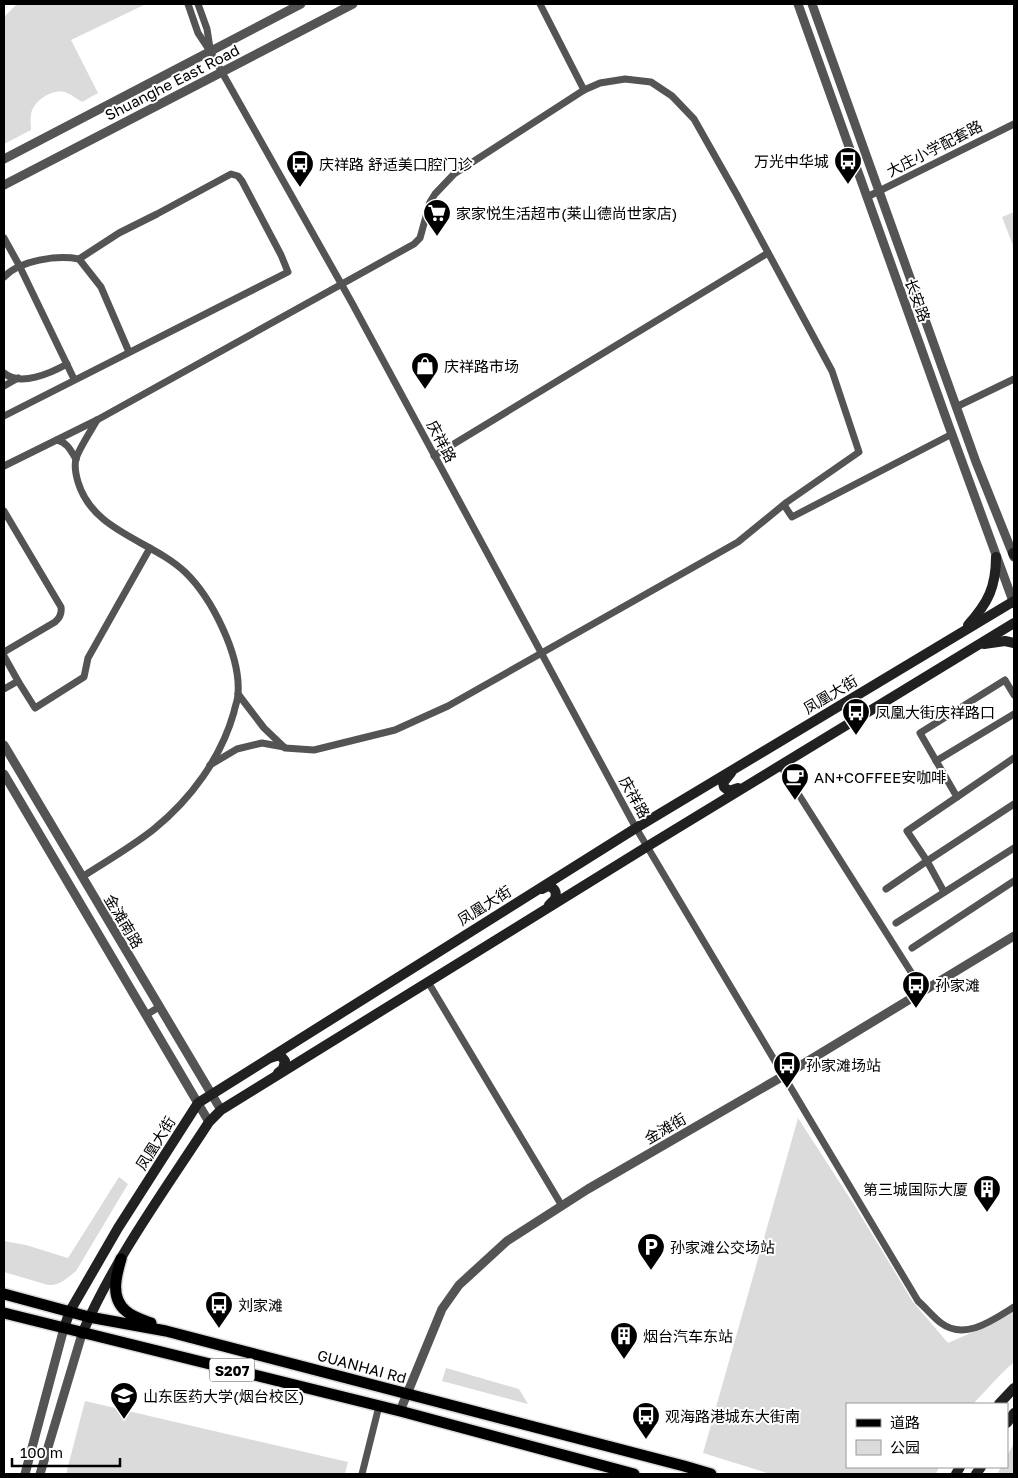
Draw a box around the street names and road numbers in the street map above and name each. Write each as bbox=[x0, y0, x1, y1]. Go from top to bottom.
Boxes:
street label: Shuanghe East Road bbox=[102, 40, 242, 124]
street label: 大庄小学配套路 bbox=[883, 116, 985, 180]
street label: 长安路 bbox=[902, 276, 934, 324]
street label: 庆祥路 bbox=[423, 417, 461, 465]
street label: 凤凰大街 bbox=[800, 671, 860, 717]
street label: 庆祥路 bbox=[616, 773, 654, 821]
street label: 凤凰大街 bbox=[454, 881, 514, 929]
street label: 金滩南路 bbox=[101, 891, 147, 951]
street label: 金滩街 bbox=[641, 1109, 689, 1147]
street label: 凤凰大街 bbox=[131, 1113, 179, 1173]
street label: GUANHAI Rd bbox=[315, 1345, 409, 1387]
road number: S207 bbox=[210, 1358, 254, 1382]

